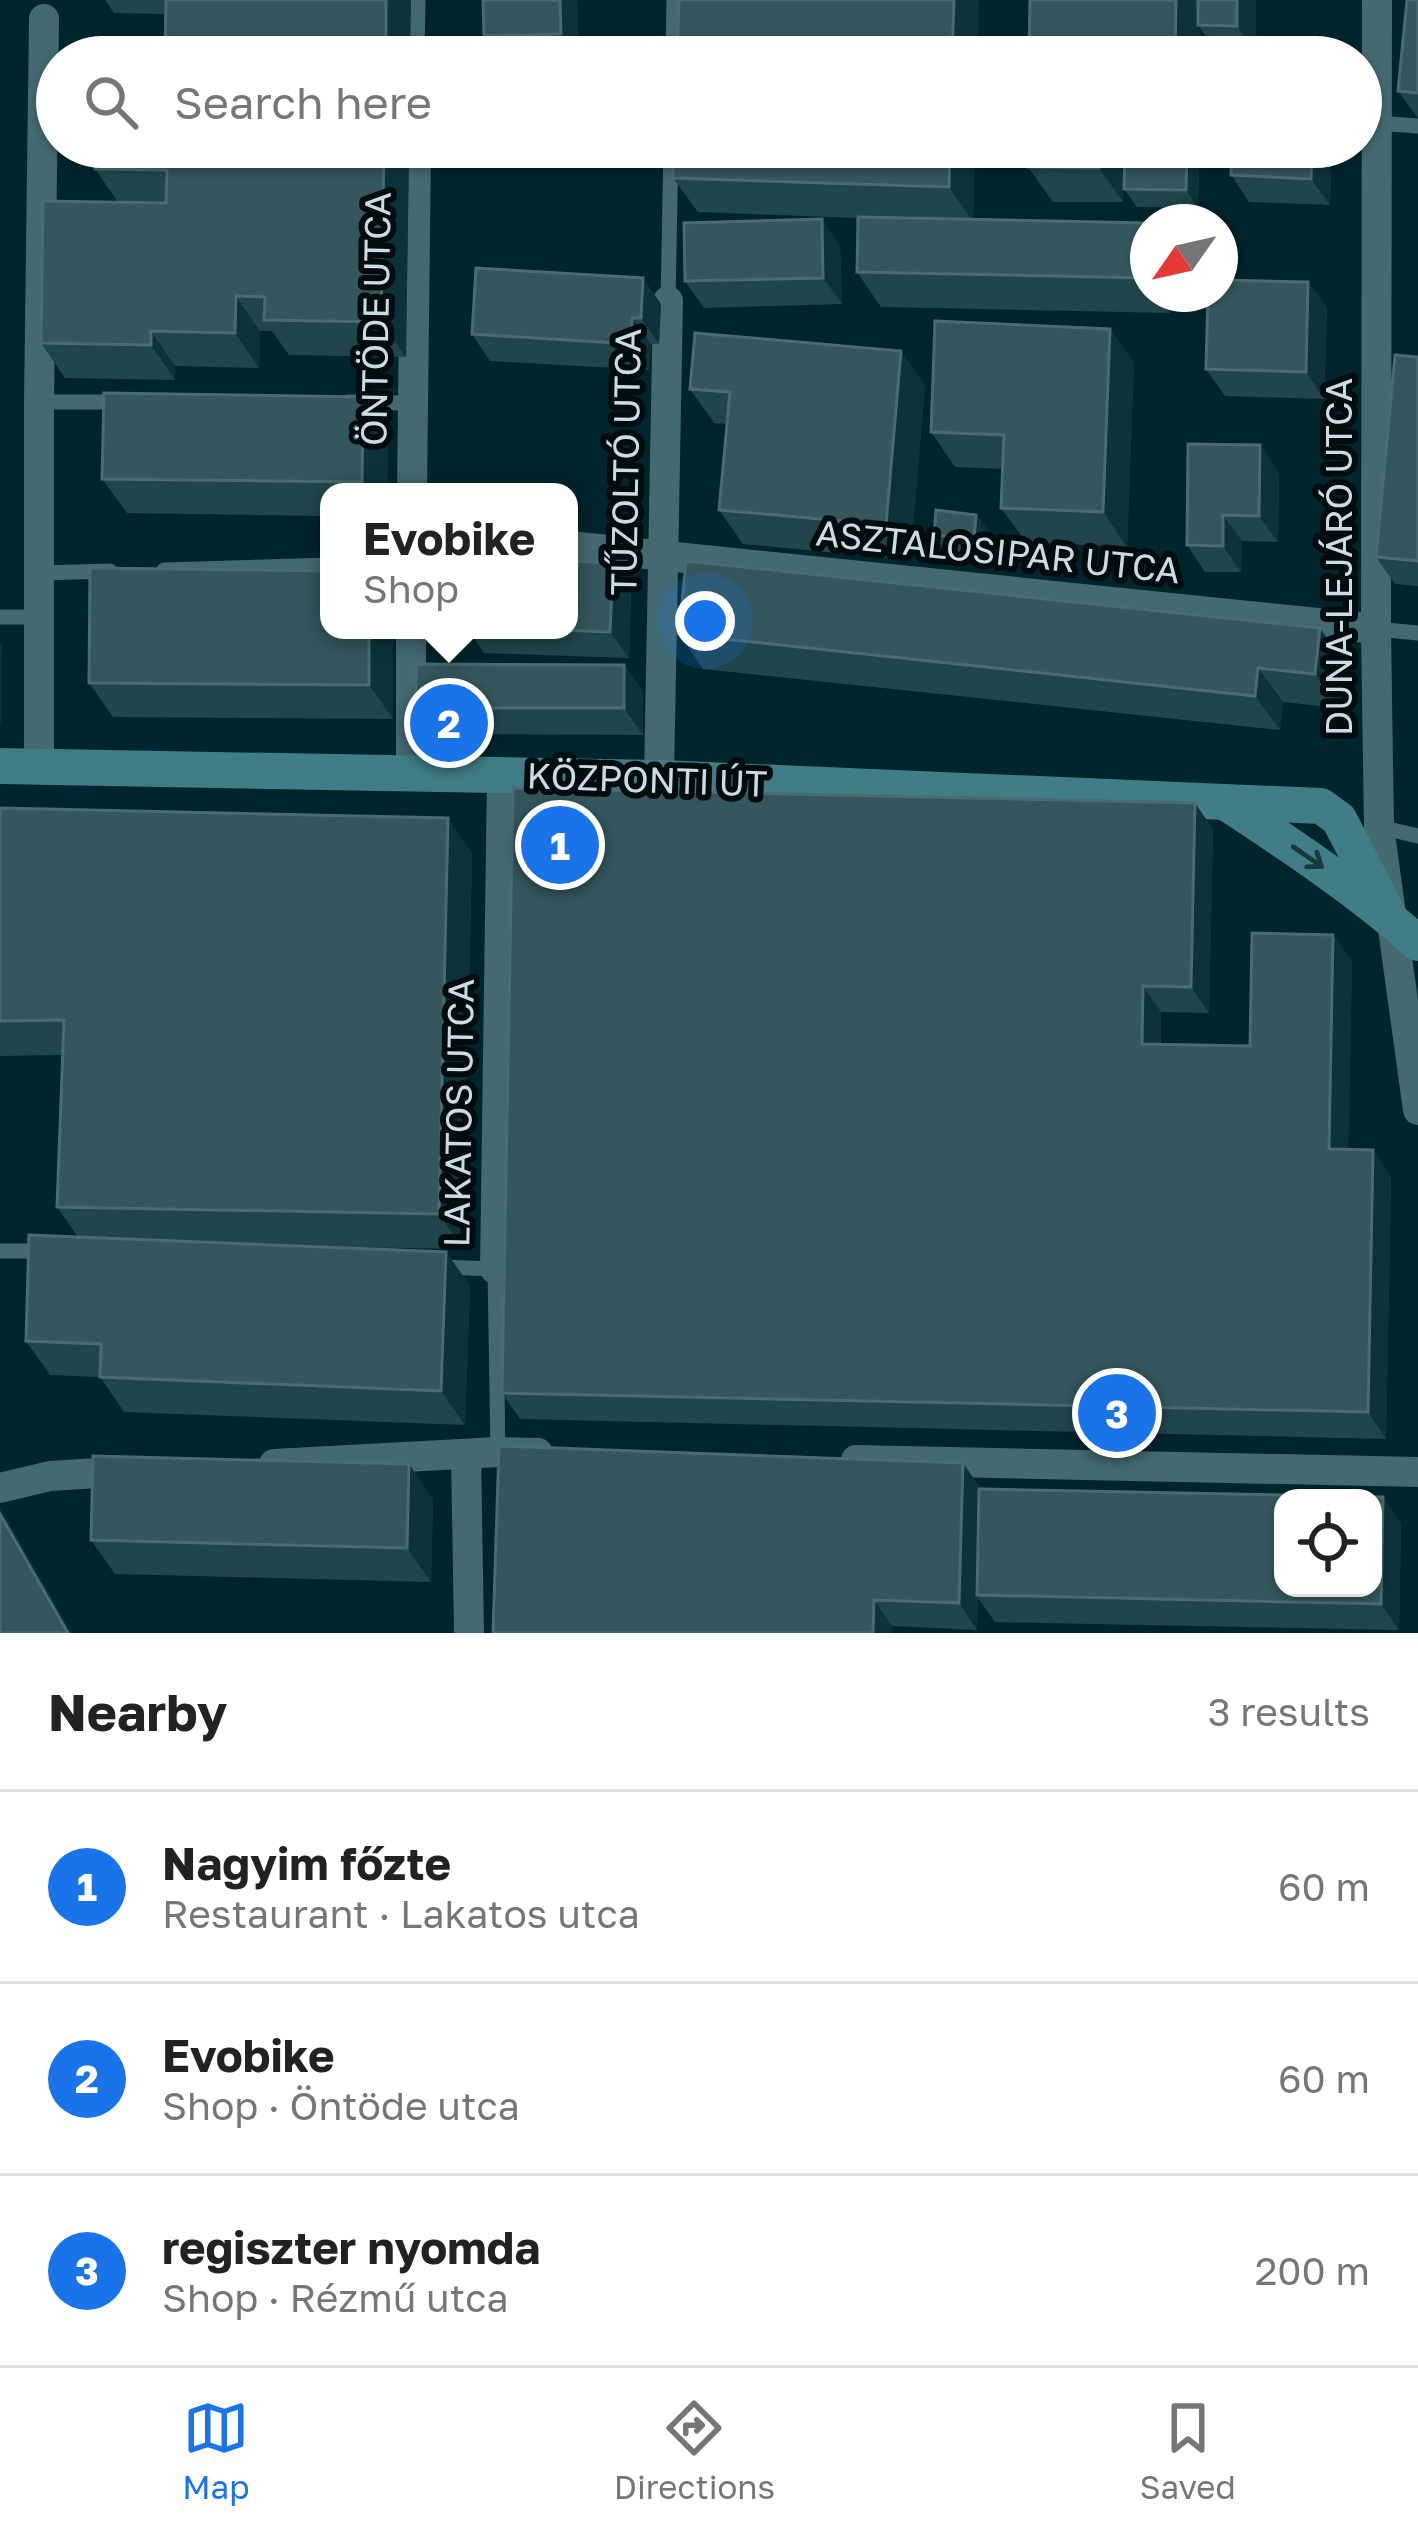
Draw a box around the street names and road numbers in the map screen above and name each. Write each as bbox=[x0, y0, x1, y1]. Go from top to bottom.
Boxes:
street label: ÖNTÖDE UTCA bbox=[351, 192, 399, 446]
street label: TŰZOLTÓ UTCA bbox=[601, 328, 649, 596]
street label: DUNA-LEJÁRÓ UTCA bbox=[1317, 378, 1360, 736]
street label: ASZTALOSIPAR UTCA bbox=[814, 511, 1182, 591]
street label: KÖZPONTI ÚT bbox=[526, 753, 768, 805]
street label: LAKATOS UTCA bbox=[434, 978, 482, 1248]

